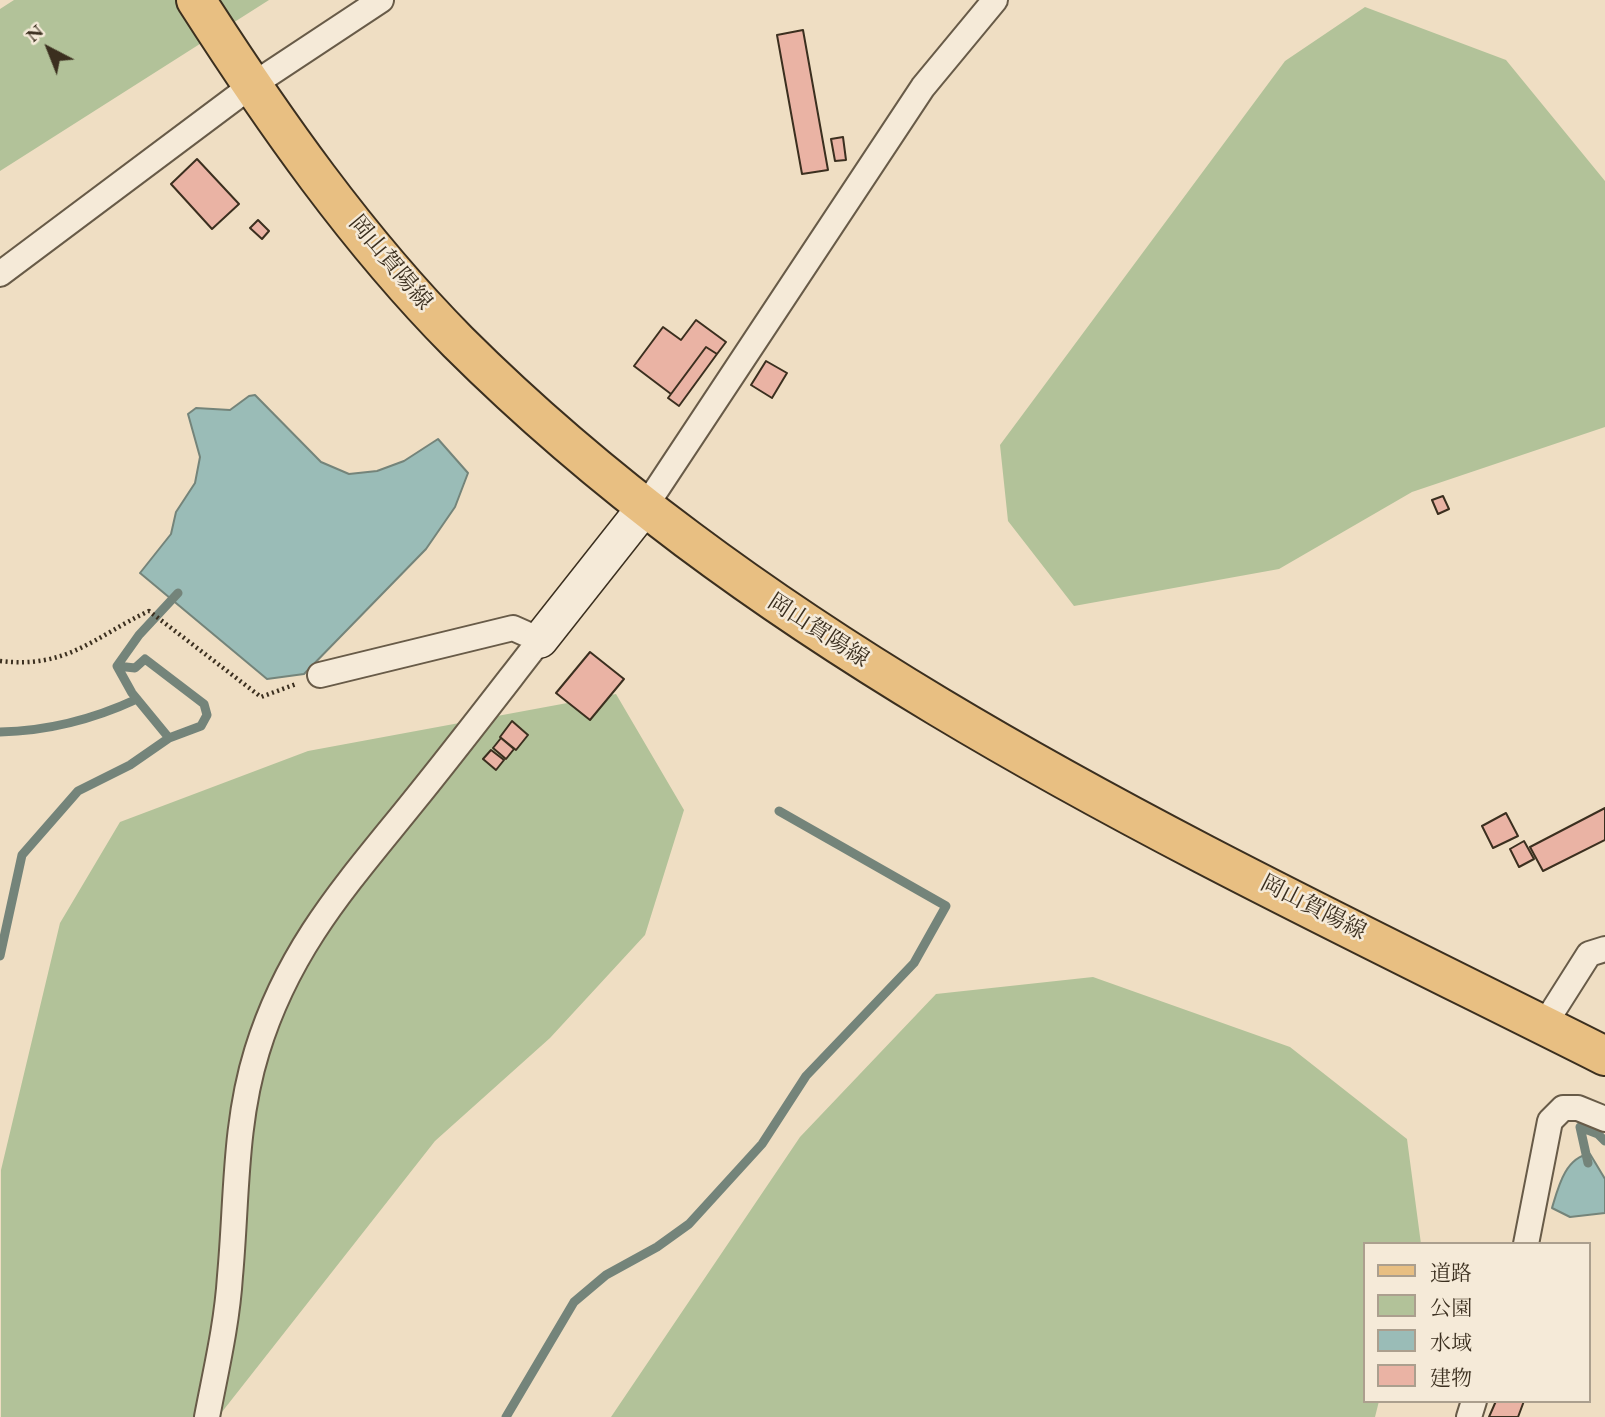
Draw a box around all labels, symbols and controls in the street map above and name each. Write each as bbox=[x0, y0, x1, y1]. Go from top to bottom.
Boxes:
north arrow bbox=[14, 14, 84, 84]
text: N bbox=[21, 19, 49, 47]
street label: 岡山賀陽線 bbox=[342, 210, 438, 316]
street label: 岡山賀陽線 bbox=[762, 588, 874, 674]
street label: 岡山賀陽線 bbox=[1256, 870, 1370, 946]
legend bbox=[1364, 1242, 1591, 1403]
text: 道路 bbox=[1430, 1259, 1472, 1286]
text: 公園 bbox=[1430, 1294, 1472, 1321]
text: 水域 bbox=[1430, 1329, 1472, 1356]
text: 建物 bbox=[1430, 1364, 1472, 1391]

